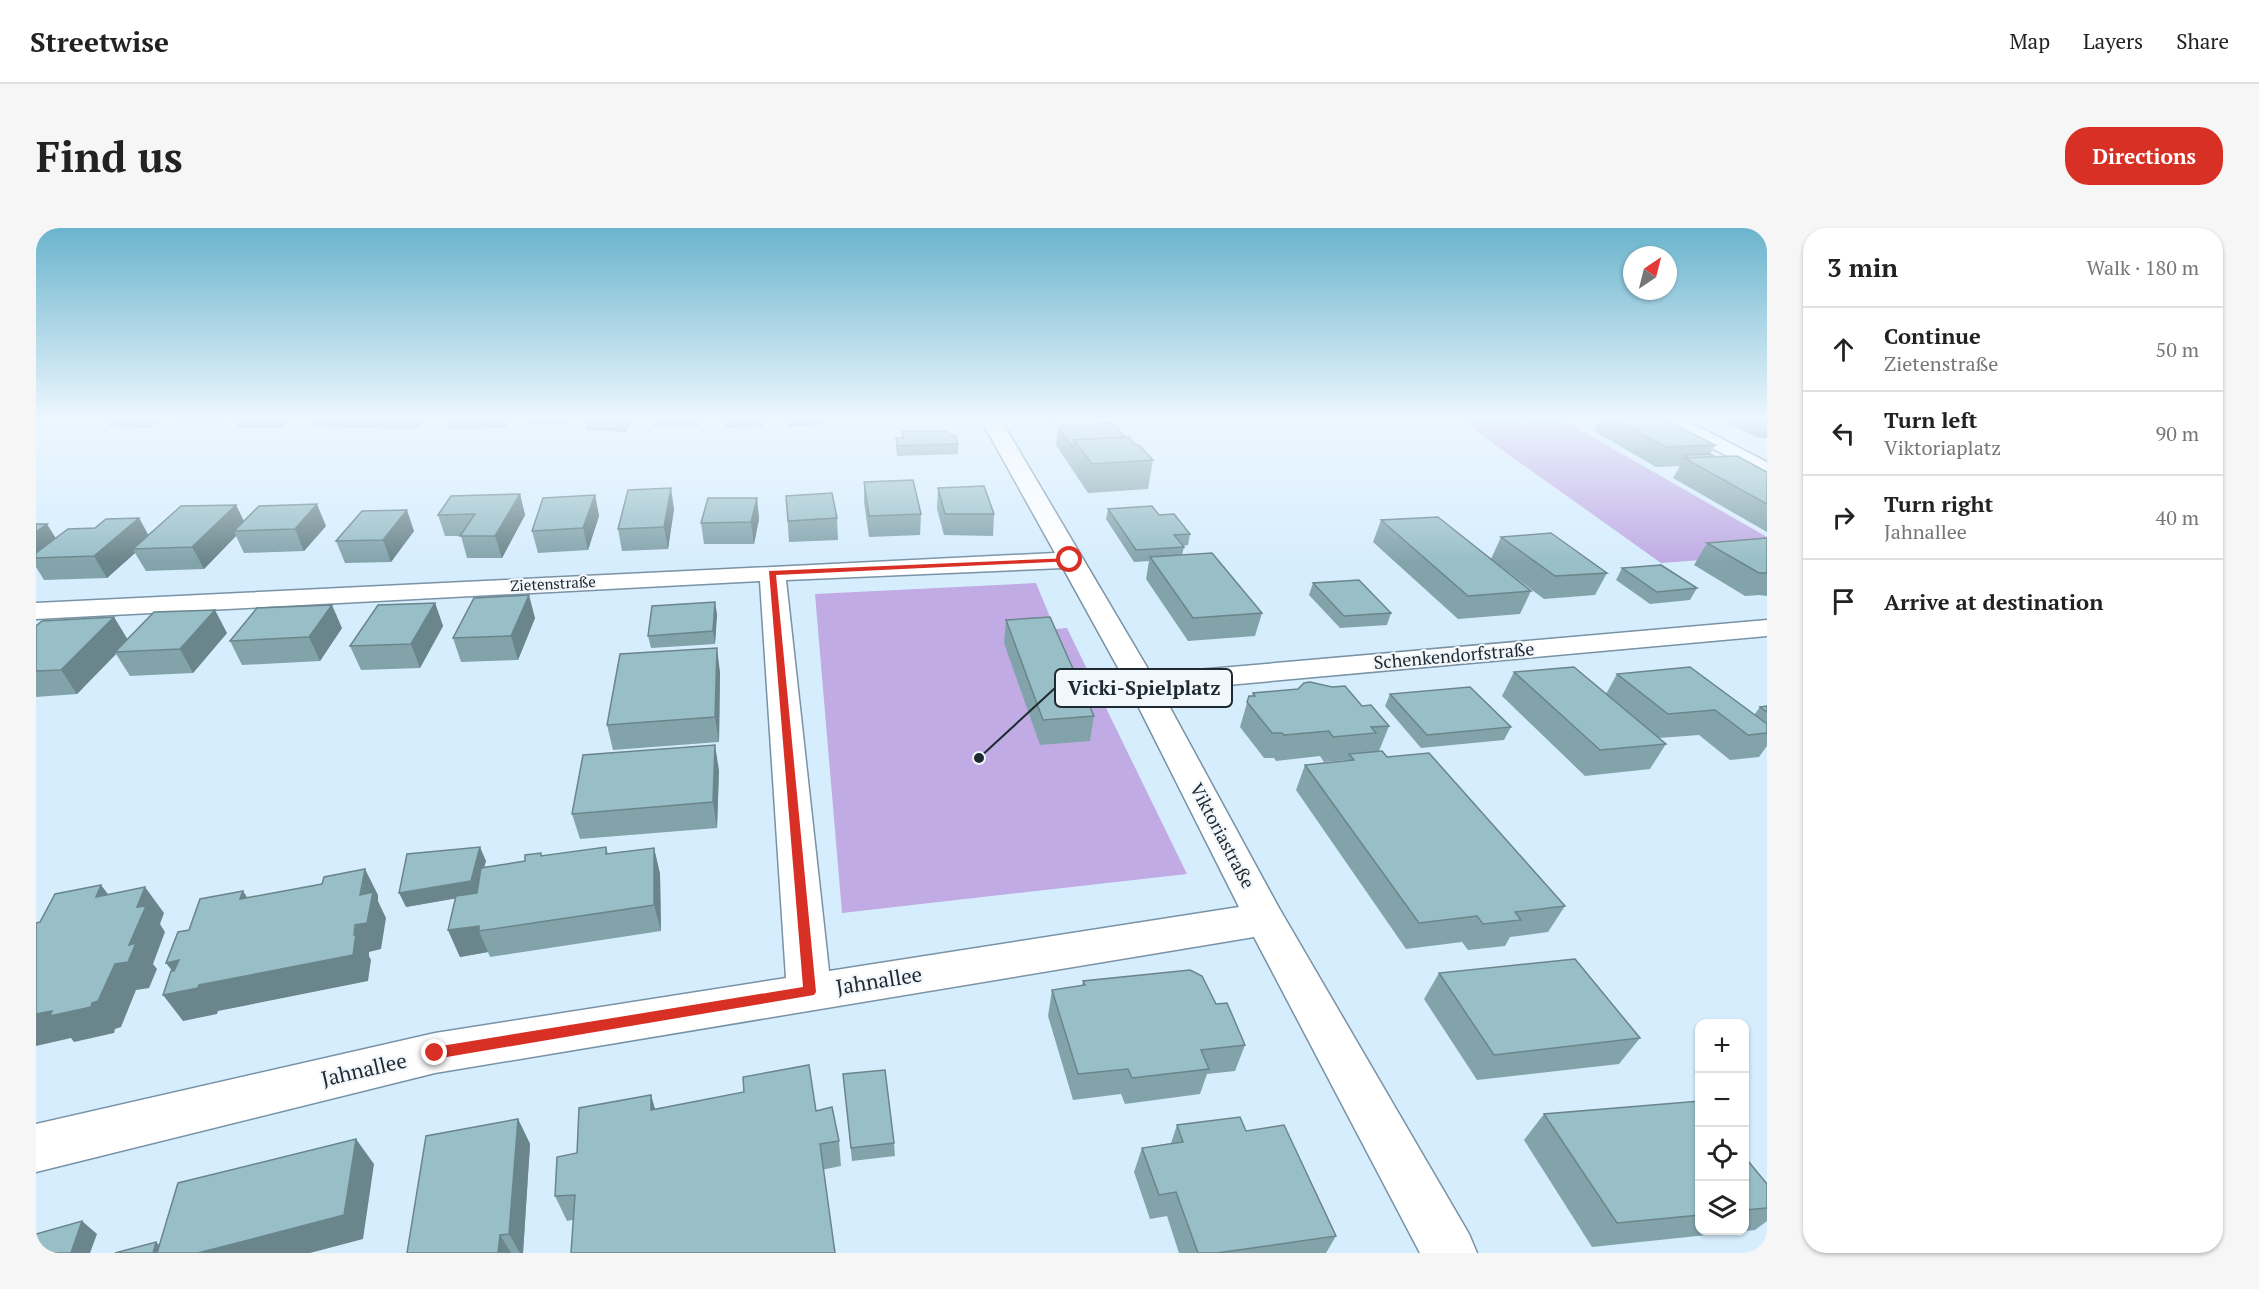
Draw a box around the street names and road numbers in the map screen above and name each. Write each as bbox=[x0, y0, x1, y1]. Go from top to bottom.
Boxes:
street label: Zietenstraße bbox=[510, 571, 596, 595]
street label: Schenkendorfstraße bbox=[1373, 636, 1535, 674]
street label: Viktoriastraße bbox=[1185, 779, 1261, 892]
street label: Jahnallee bbox=[834, 959, 924, 1001]
street label: Jahnallee bbox=[318, 1046, 409, 1092]

